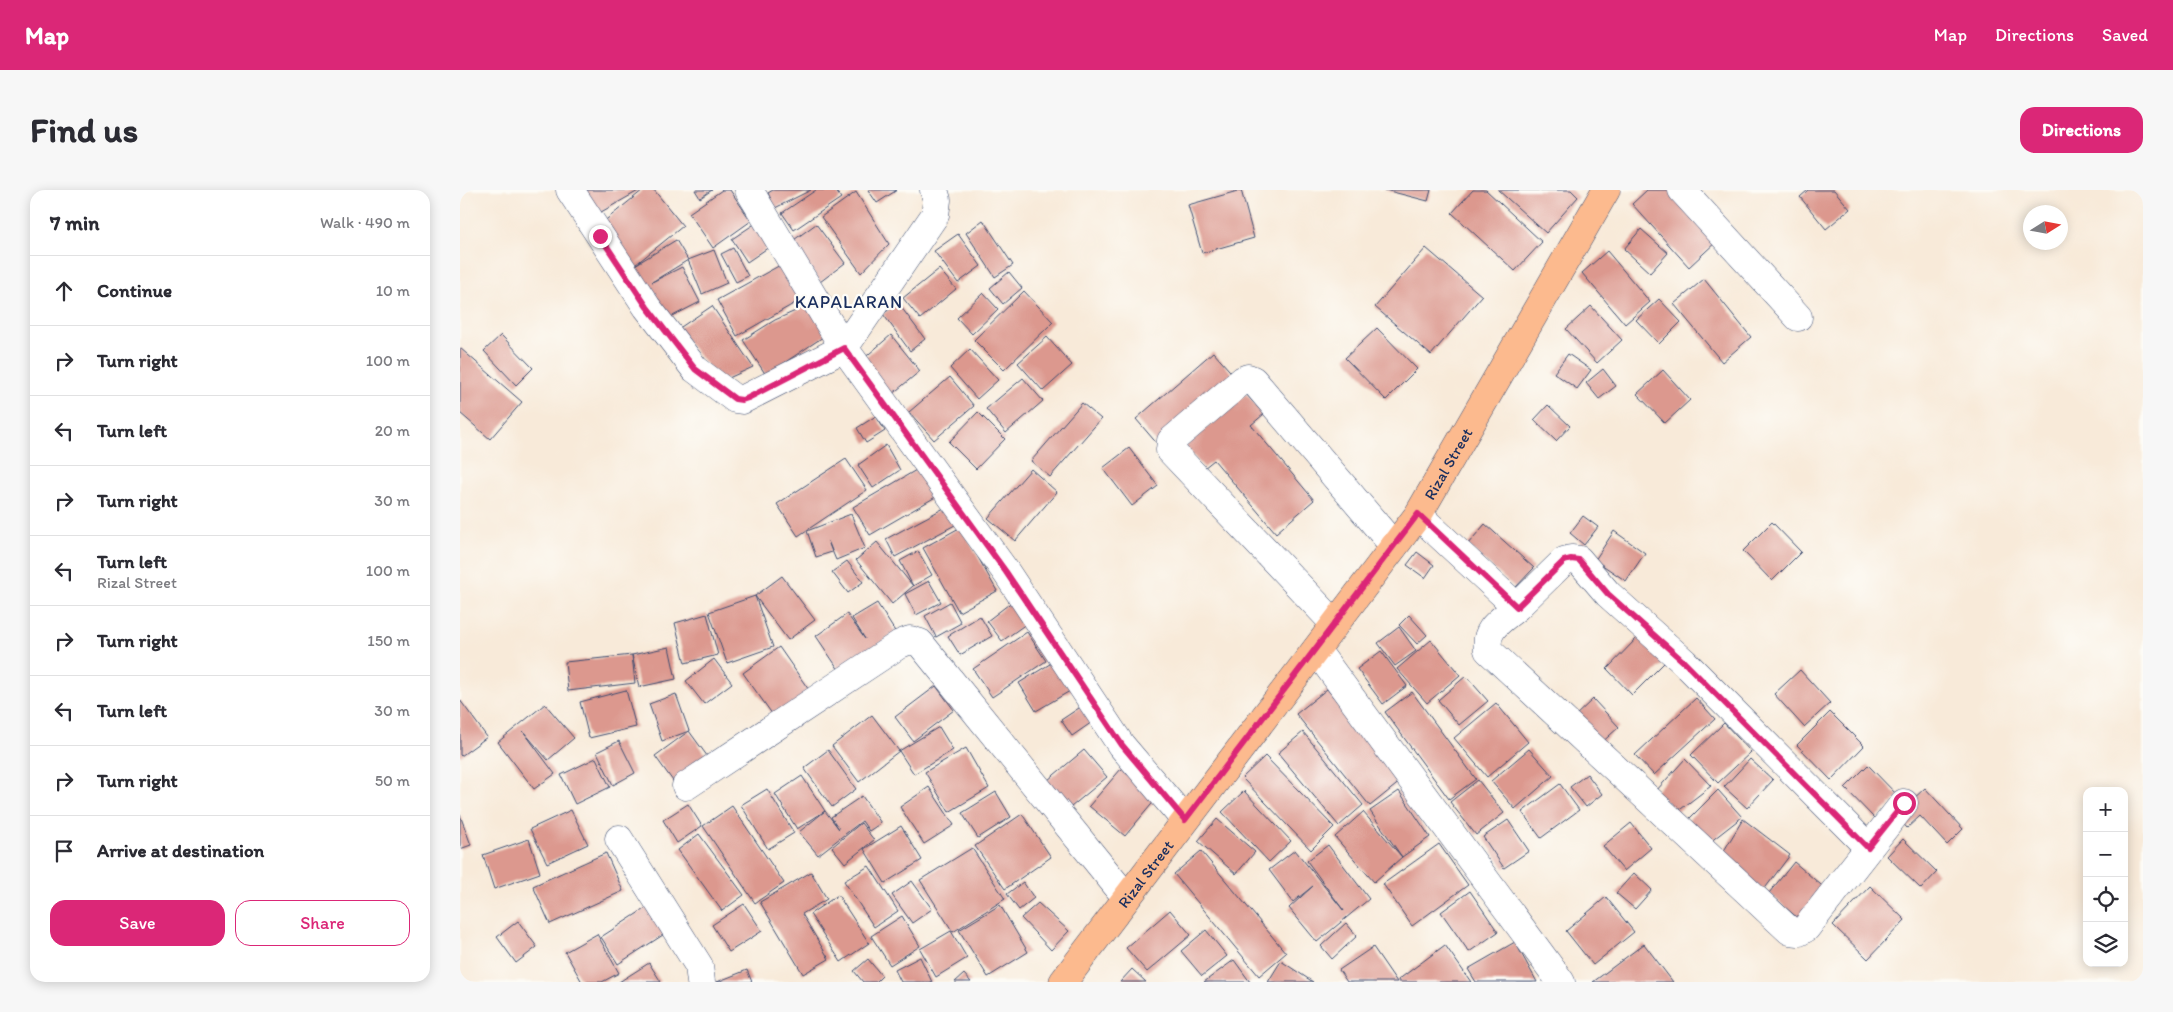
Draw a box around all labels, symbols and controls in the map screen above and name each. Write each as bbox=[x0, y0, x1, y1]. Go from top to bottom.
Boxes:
text: Map bbox=[25, 21, 69, 50]
text: Map bbox=[1934, 24, 1967, 46]
text: Directions bbox=[1995, 24, 2074, 46]
text: Saved bbox=[2102, 24, 2148, 46]
button: Directions bbox=[2020, 107, 2143, 153]
text: Find us bbox=[30, 109, 138, 151]
north arrow bbox=[2023, 205, 2068, 250]
text: 7 min bbox=[50, 210, 99, 235]
text: Walk · 490 m bbox=[320, 213, 410, 232]
route end bbox=[589, 225, 612, 248]
icon: ahead bbox=[50, 277, 78, 305]
text: Continue bbox=[97, 279, 172, 302]
text: 10 m bbox=[376, 281, 410, 300]
district label: KAPALARAN bbox=[795, 291, 903, 313]
icon: right bbox=[50, 347, 78, 375]
text: Turn right bbox=[97, 349, 178, 372]
text: 100 m bbox=[366, 351, 410, 370]
icon: left bbox=[50, 417, 78, 445]
text: Turn left bbox=[97, 419, 167, 442]
text: 20 m bbox=[375, 421, 410, 440]
street label: Rizal Street bbox=[1419, 424, 1476, 503]
icon: right bbox=[50, 487, 78, 515]
text: Turn right bbox=[97, 489, 178, 512]
text: 30 m bbox=[374, 491, 410, 510]
text: Turn left bbox=[97, 550, 167, 573]
icon: left bbox=[50, 557, 78, 585]
text: 100 m bbox=[366, 561, 410, 580]
text: Rizal Street bbox=[97, 573, 177, 592]
icon: right bbox=[50, 627, 78, 655]
text: Turn right bbox=[97, 629, 178, 652]
text: 150 m bbox=[367, 631, 410, 650]
icon: left bbox=[50, 697, 78, 725]
text: Turn left bbox=[97, 699, 167, 722]
text: 30 m bbox=[374, 701, 410, 720]
icon: right bbox=[50, 767, 78, 795]
text: Turn right bbox=[97, 769, 178, 792]
text: 50 m bbox=[375, 771, 410, 790]
map controls bbox=[2083, 787, 2128, 967]
button: + bbox=[2083, 787, 2128, 832]
route start bbox=[1893, 792, 1916, 815]
button: − bbox=[2083, 832, 2128, 877]
street label: Rizal Street bbox=[1114, 836, 1177, 911]
icon: arrive bbox=[50, 837, 78, 865]
text: Arrive at destination bbox=[97, 839, 264, 862]
button: locate bbox=[2083, 877, 2128, 922]
button: Save bbox=[50, 900, 225, 946]
button: Share bbox=[235, 900, 410, 946]
button: layers bbox=[2083, 922, 2128, 967]

